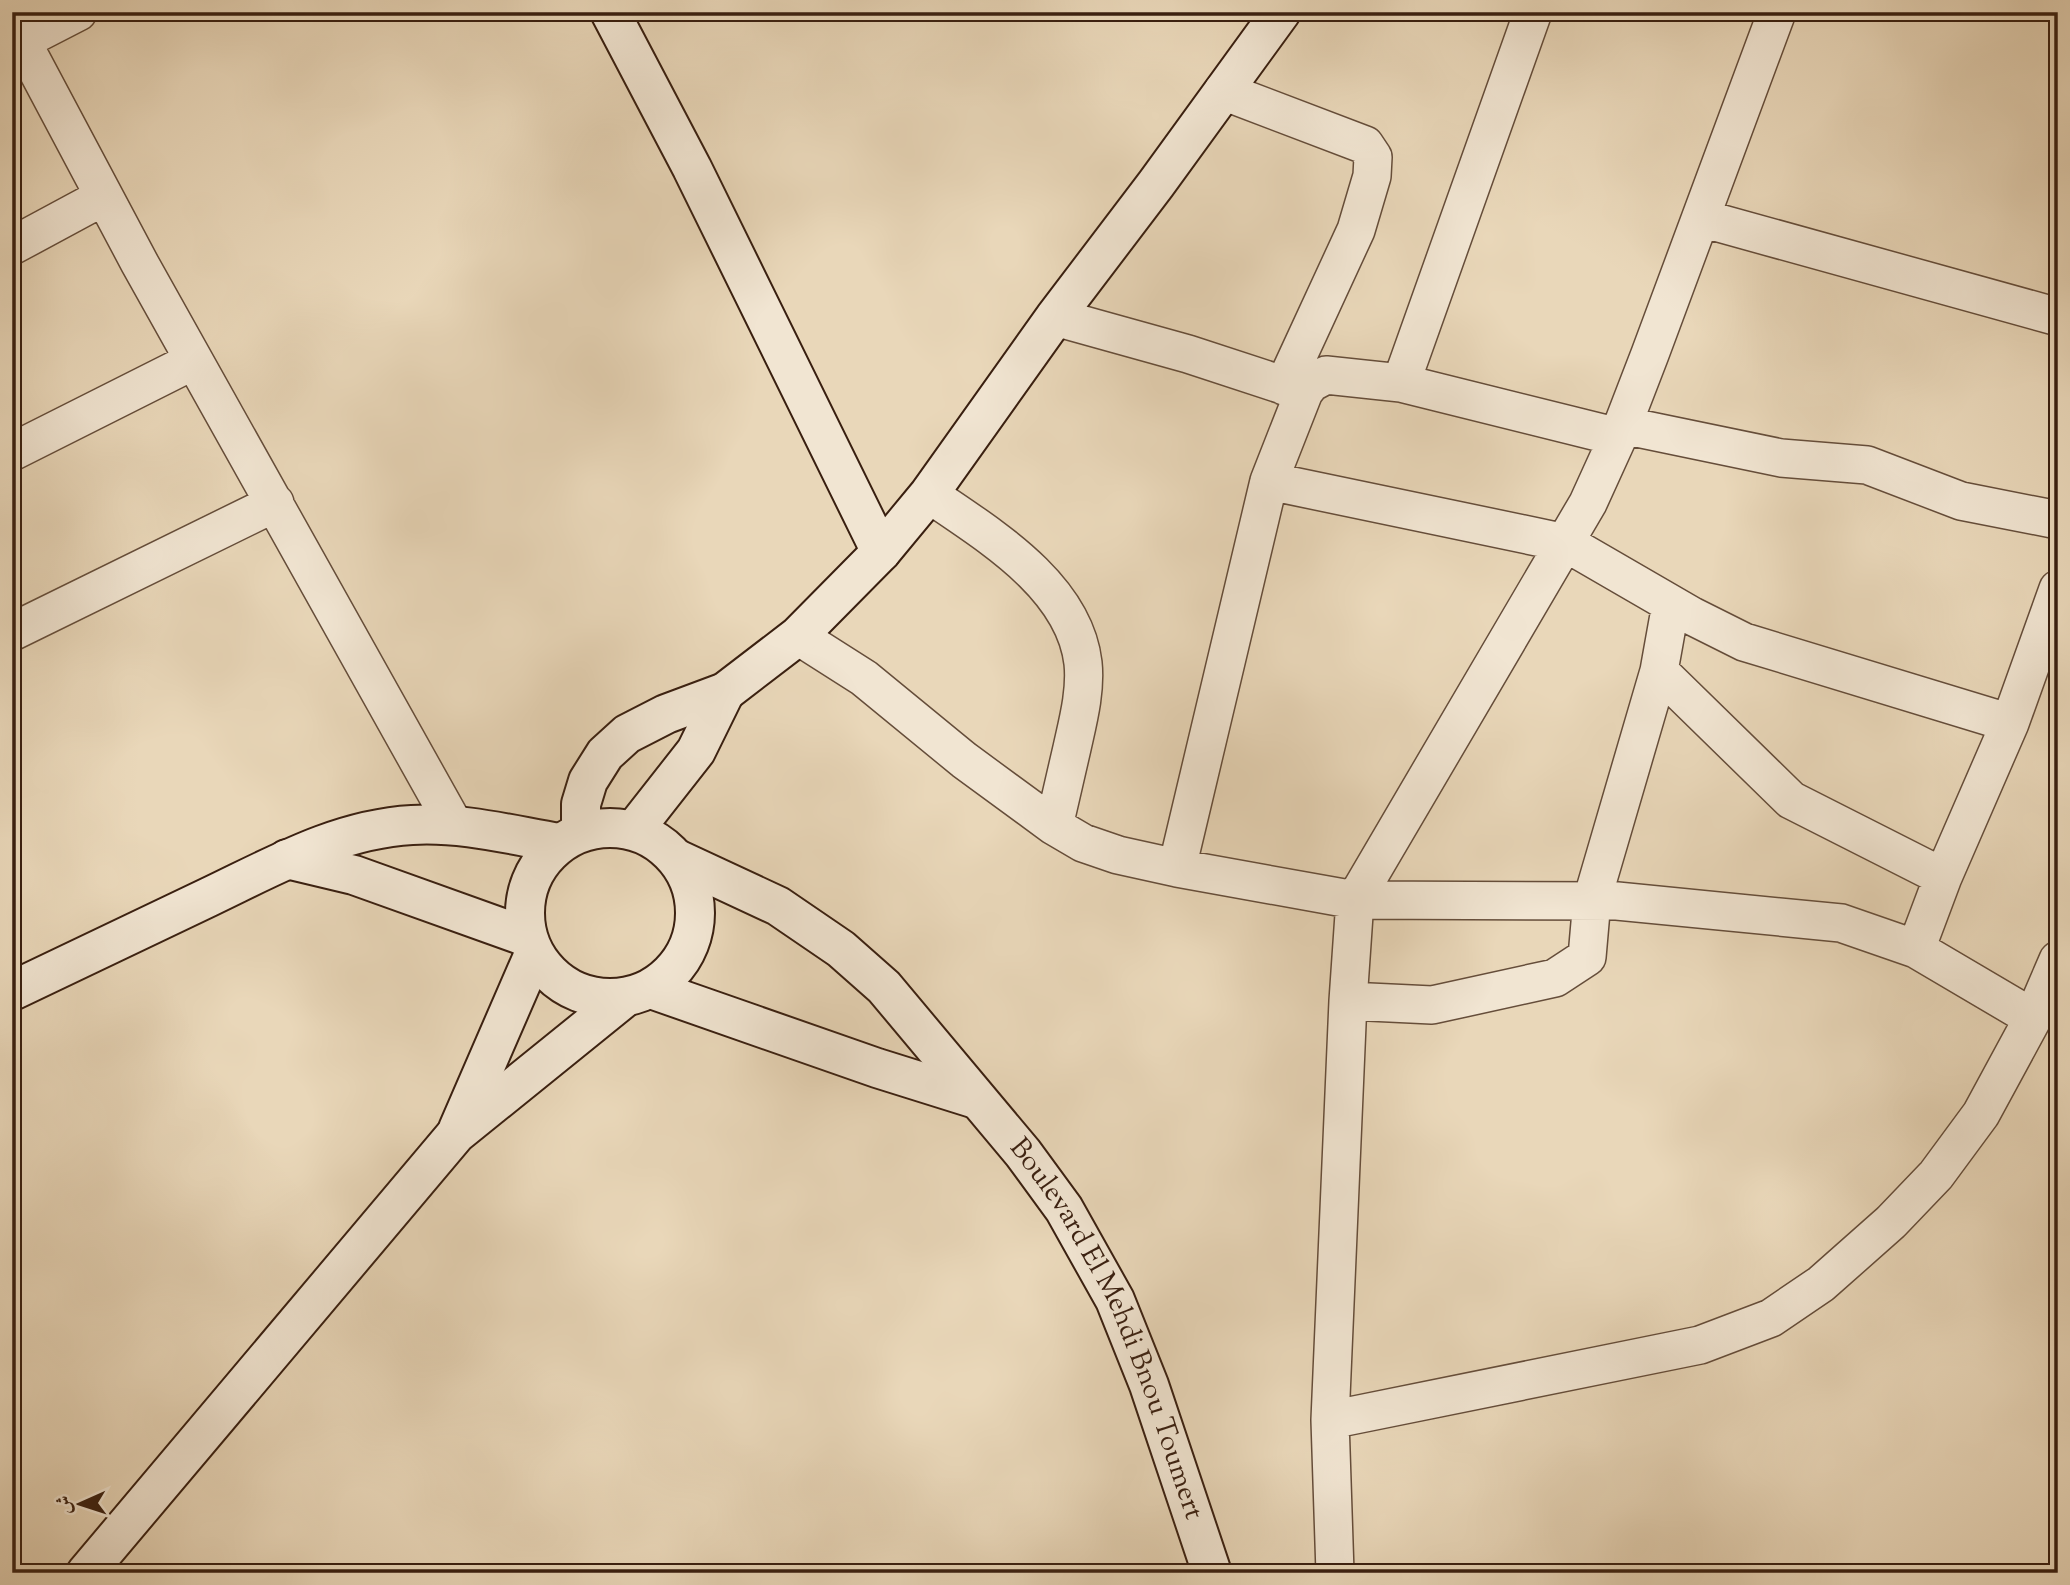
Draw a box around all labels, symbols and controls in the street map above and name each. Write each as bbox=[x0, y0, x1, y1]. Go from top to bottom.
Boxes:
street label: Boulevard El Mehdi Bnou Toumert bbox=[999, 1130, 1213, 1525]
north arrow bbox=[46, 1470, 116, 1540]
text: ش bbox=[52, 1495, 79, 1515]

